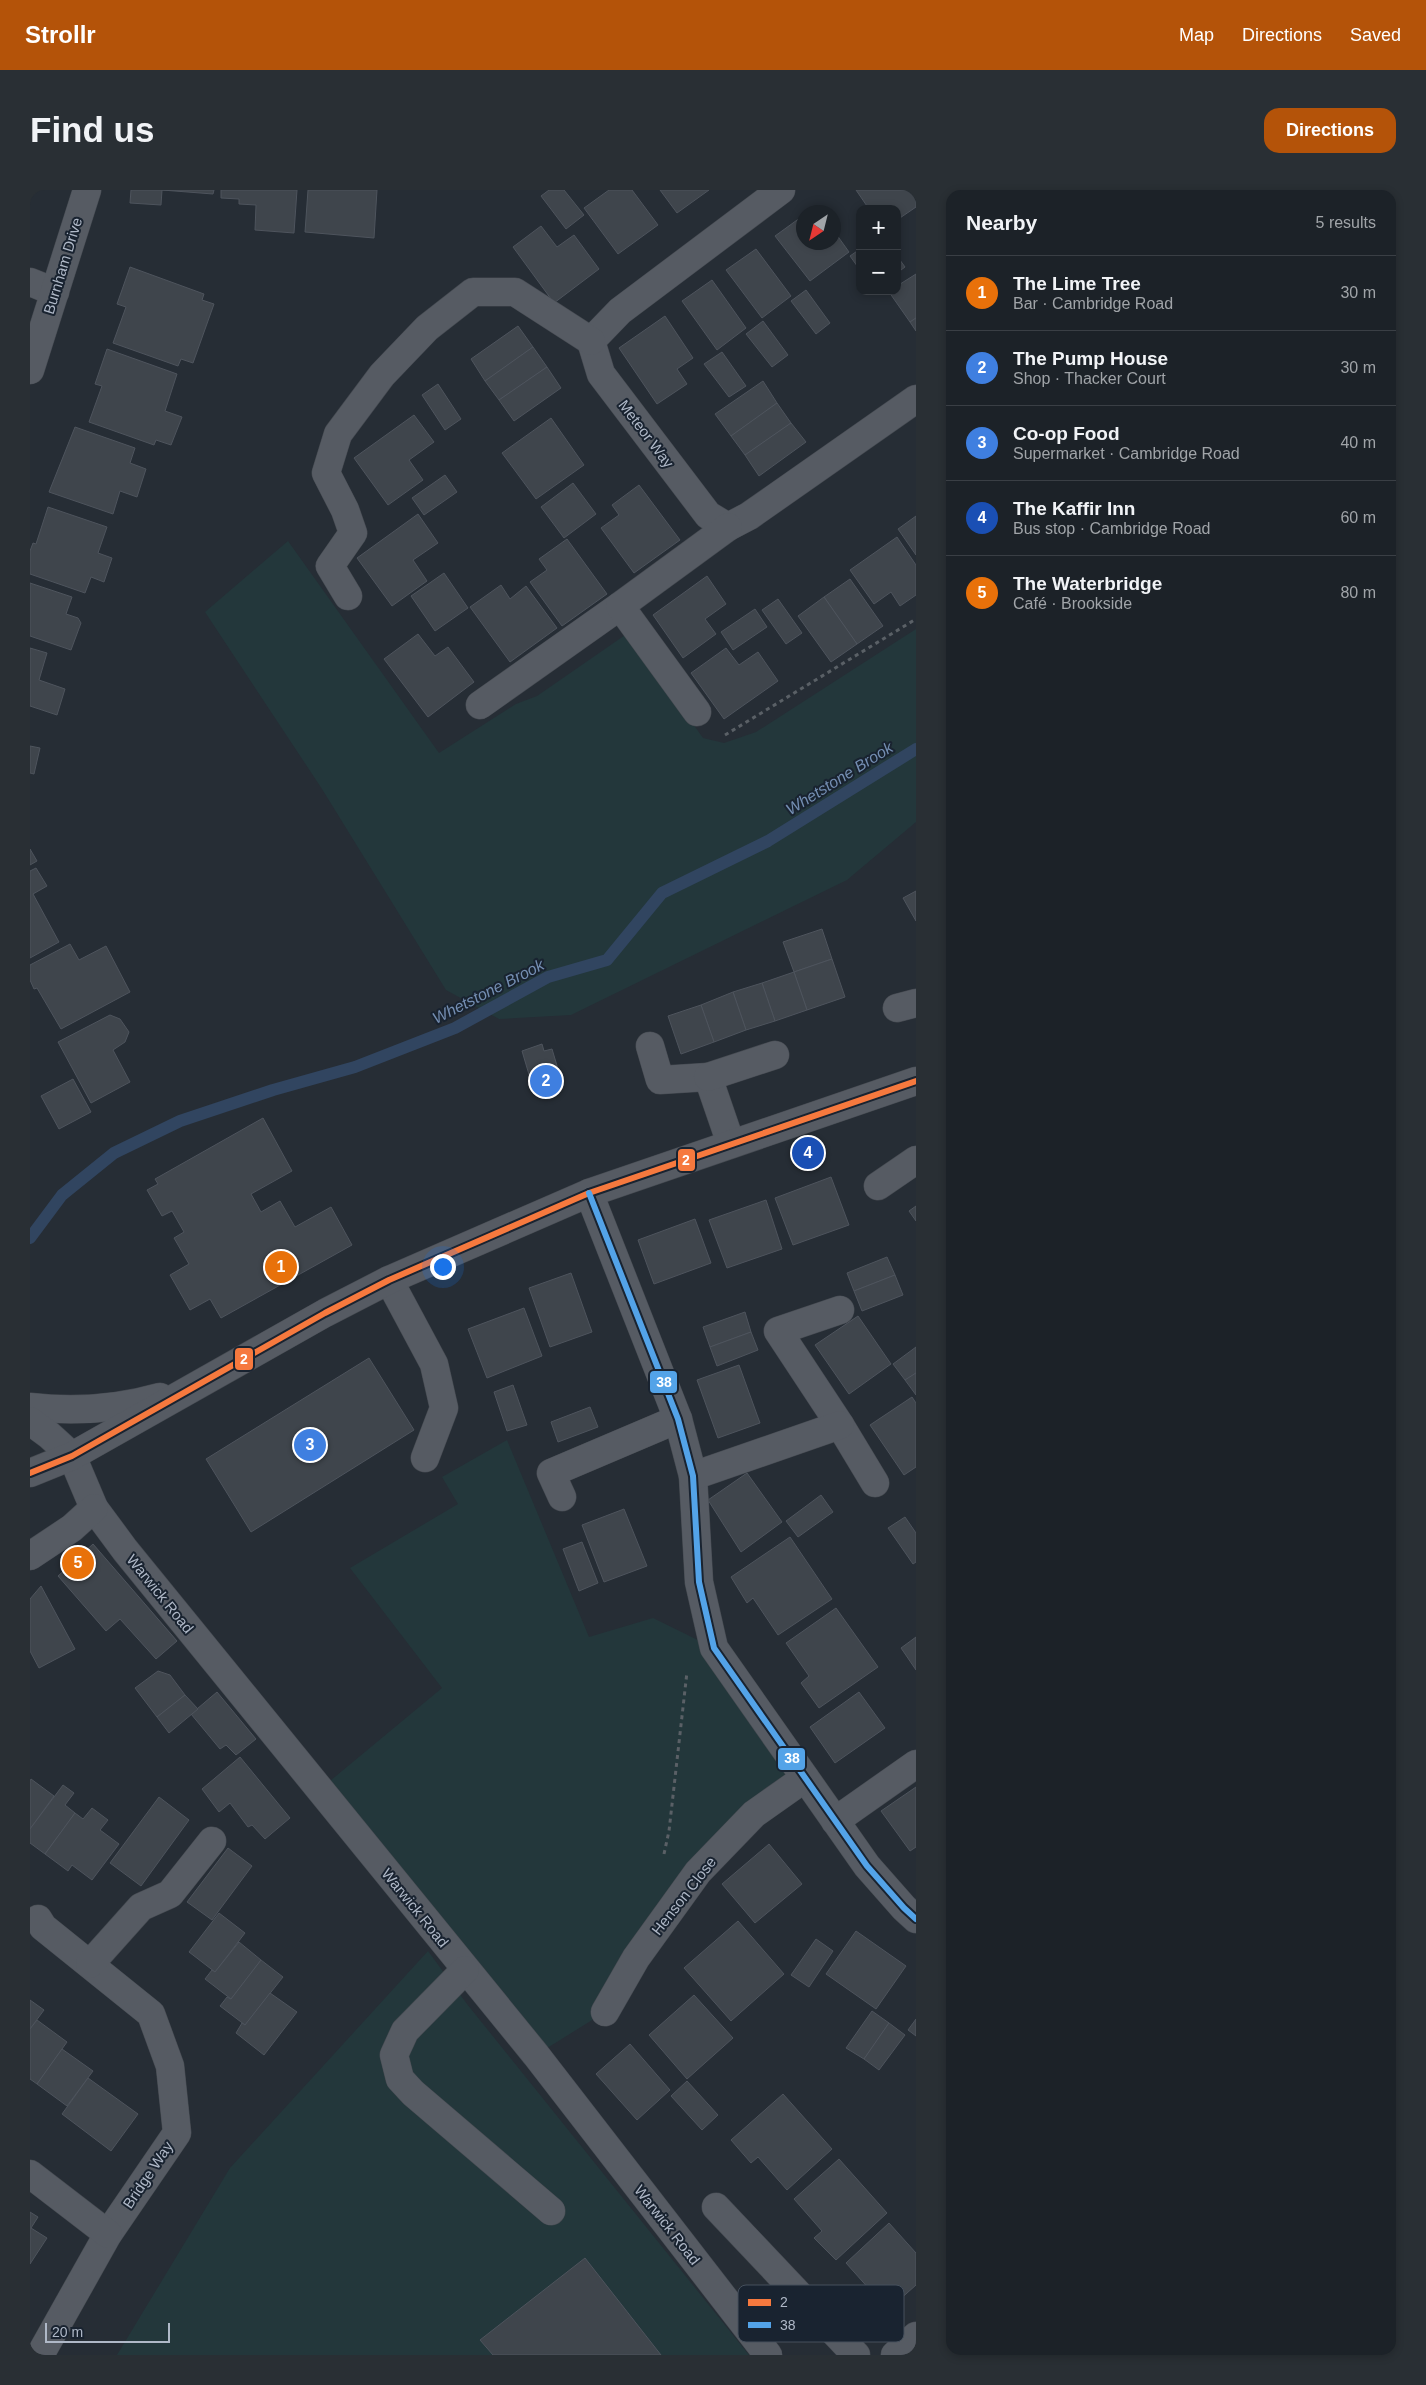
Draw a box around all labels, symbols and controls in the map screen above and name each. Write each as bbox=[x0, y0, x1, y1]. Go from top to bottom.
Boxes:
text: Strollr bbox=[25, 21, 96, 48]
text: Map bbox=[1179, 25, 1214, 45]
text: Directions bbox=[1242, 25, 1322, 45]
text: Saved bbox=[1350, 25, 1401, 45]
button: Directions bbox=[1264, 108, 1396, 153]
text: Find us bbox=[30, 110, 154, 149]
north arrow bbox=[796, 205, 841, 250]
map controls bbox=[856, 205, 901, 295]
button: + bbox=[856, 205, 901, 250]
text: Nearby bbox=[966, 211, 1037, 234]
text: 5 results bbox=[1316, 214, 1376, 231]
street label: Burnham Drive bbox=[40, 216, 85, 316]
button: − bbox=[856, 250, 901, 295]
text: The Lime Tree bbox=[1013, 273, 1141, 294]
text: 1 bbox=[978, 284, 986, 301]
text: 30 m bbox=[1340, 284, 1376, 301]
text: Bar · Cambridge Road bbox=[1013, 295, 1173, 312]
text: The Pump House bbox=[1013, 348, 1168, 369]
text: 2 bbox=[978, 359, 986, 376]
text: 30 m bbox=[1340, 359, 1376, 376]
text: Shop · Thacker Court bbox=[1013, 370, 1166, 387]
street label: Meteor Way bbox=[615, 397, 678, 471]
text: Co-op Food bbox=[1013, 423, 1120, 444]
text: 3 bbox=[978, 434, 986, 451]
text: 40 m bbox=[1340, 434, 1376, 451]
text: Supermarket · Cambridge Road bbox=[1013, 445, 1240, 462]
text: The Kaffir Inn bbox=[1013, 498, 1135, 519]
text: 4 bbox=[978, 509, 986, 526]
text: 60 m bbox=[1340, 509, 1376, 526]
text: Bus stop · Cambridge Road bbox=[1013, 520, 1210, 537]
text: The Waterbridge bbox=[1013, 573, 1162, 594]
text: 5 bbox=[978, 584, 986, 601]
text: 80 m bbox=[1340, 584, 1376, 601]
text: Café · Brookside bbox=[1013, 595, 1132, 612]
water label: Whetstone Brook bbox=[783, 738, 897, 818]
water label: Whetstone Brook bbox=[430, 956, 548, 1027]
pin: 2 bbox=[530, 1062, 562, 1100]
pin: 4 bbox=[792, 1134, 824, 1172]
line badge: 2 bbox=[677, 1148, 696, 1172]
text: 2 bbox=[682, 1152, 690, 1168]
pin: 1 bbox=[265, 1248, 297, 1286]
your location bbox=[430, 1254, 456, 1280]
line badge: 2 bbox=[234, 1347, 254, 1371]
text: 2 bbox=[240, 1351, 248, 1367]
line badge: 38 bbox=[649, 1370, 678, 1394]
text: 38 bbox=[656, 1374, 672, 1390]
pin: 3 bbox=[294, 1426, 326, 1464]
pin: 5 bbox=[62, 1544, 94, 1582]
street label: Warwick Road bbox=[124, 1551, 197, 1636]
line badge: 38 bbox=[777, 1747, 806, 1771]
text: 38 bbox=[784, 1750, 800, 1766]
street label: Henson Close bbox=[648, 1853, 719, 1938]
street label: Warwick Road bbox=[379, 1865, 452, 1950]
street label: Bridge Way bbox=[119, 2138, 176, 2211]
street label: Warwick Road bbox=[631, 2182, 704, 2268]
legend bbox=[738, 2285, 904, 2342]
text: 2 bbox=[780, 2294, 788, 2310]
text: 38 bbox=[780, 2317, 796, 2333]
scale bar bbox=[45, 2320, 170, 2343]
text: 20 m bbox=[52, 2324, 83, 2340]

